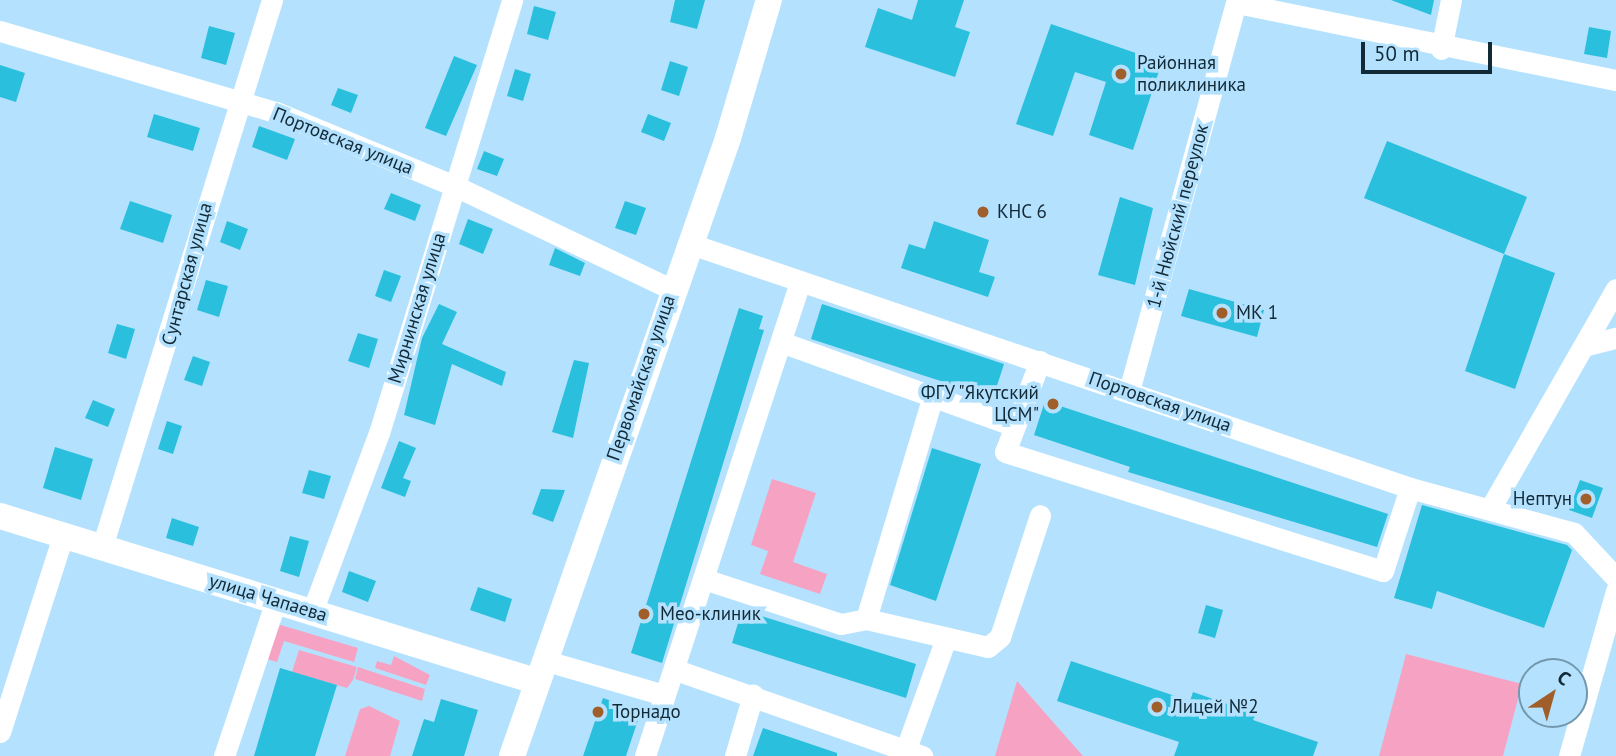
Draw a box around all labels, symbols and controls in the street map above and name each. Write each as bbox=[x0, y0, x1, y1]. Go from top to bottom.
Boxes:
scale bar bbox=[1364, 28, 1495, 72]
text: 50 m bbox=[1374, 40, 1420, 67]
place label: Районная поликлиника bbox=[1137, 52, 1246, 96]
marker: Районная поликлиника bbox=[1111, 64, 1131, 84]
street label: Портовская улица bbox=[270, 102, 416, 180]
street label: 1-й Нюйский переулок bbox=[1142, 121, 1214, 311]
street label: Сунтарская улица bbox=[157, 200, 217, 348]
place label: КНС 6 bbox=[997, 201, 1048, 223]
marker: КНС 6 bbox=[975, 204, 991, 220]
street label: Мирнинская улица bbox=[383, 230, 451, 386]
street label: Первомайская улица bbox=[602, 292, 680, 464]
place label: МК 1 bbox=[1236, 302, 1278, 324]
marker: МК 1 bbox=[1214, 305, 1230, 321]
street label: Портовская улица bbox=[1086, 367, 1234, 437]
place label: ФГУ "Якутский ЦСМ" bbox=[919, 382, 1039, 426]
marker: ФГУ "Якутский ЦСМ" bbox=[1045, 396, 1061, 412]
place label: Нептун bbox=[1513, 488, 1572, 510]
marker: Нептун bbox=[1578, 491, 1594, 507]
street label: улица Чапаева bbox=[206, 569, 330, 627]
place label: Мео-клиник bbox=[660, 603, 761, 625]
marker: Мео-клиник bbox=[634, 604, 654, 624]
north arrow bbox=[1518, 658, 1588, 728]
text: С bbox=[1553, 665, 1576, 690]
place label: Лицей №2 bbox=[1171, 696, 1259, 718]
marker: Лицей №2 bbox=[1149, 699, 1165, 715]
place label: Торнадо bbox=[612, 701, 681, 723]
marker: Торнадо bbox=[590, 704, 606, 720]

